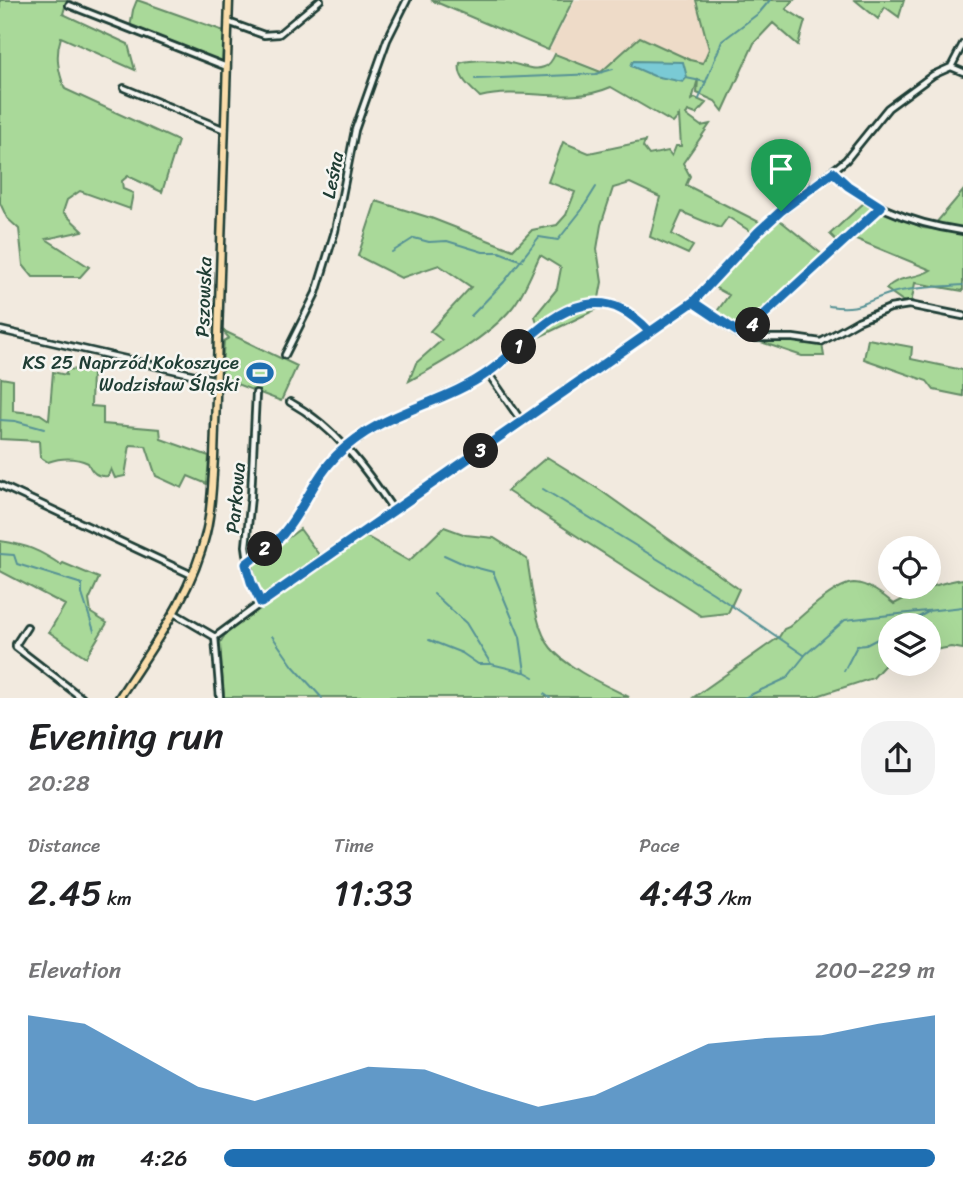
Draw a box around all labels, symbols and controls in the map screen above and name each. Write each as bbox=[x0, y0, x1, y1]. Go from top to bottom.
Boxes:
pin bbox=[751, 139, 811, 211]
street label: Leśna bbox=[312, 148, 353, 201]
icon: arrive bbox=[762, 150, 800, 188]
street label: Pszowska bbox=[186, 256, 221, 338]
pin: 4 bbox=[736, 308, 770, 342]
text: 4 bbox=[747, 308, 758, 341]
pin: 1 bbox=[502, 330, 536, 364]
text: 1 bbox=[514, 330, 523, 363]
place label: KS 25 Naprzód Kokoszyce Wodzisław Śląski bbox=[22, 346, 240, 401]
sports icon: KS 25 Naprzód Kokoszyce Wodzisław Śląski bbox=[245, 358, 275, 388]
pin: 3 bbox=[463, 434, 498, 468]
text: 3 bbox=[475, 434, 486, 467]
street label: Parkowa bbox=[216, 461, 255, 535]
pin: 2 bbox=[247, 532, 282, 566]
text: 2 bbox=[259, 532, 270, 565]
map controls bbox=[878, 536, 941, 676]
button: locate bbox=[878, 536, 941, 599]
button: layers bbox=[878, 613, 941, 676]
text: Evening run bbox=[28, 703, 224, 770]
button: share bbox=[861, 721, 935, 795]
text: 20:28 bbox=[28, 763, 90, 804]
text: Distance bbox=[28, 829, 100, 862]
text: Time bbox=[334, 829, 374, 862]
text: Pace bbox=[639, 829, 680, 862]
text: 2.45 bbox=[28, 862, 102, 924]
text: 11:33 bbox=[334, 862, 413, 924]
text: 4:43 bbox=[639, 862, 713, 924]
text: km bbox=[102, 882, 132, 915]
text: /km bbox=[713, 882, 752, 915]
text: Elevation bbox=[28, 950, 121, 991]
text: 200–229 m bbox=[815, 950, 935, 991]
text: 500 m bbox=[28, 1138, 95, 1179]
text: 4:26 bbox=[140, 1138, 188, 1179]

